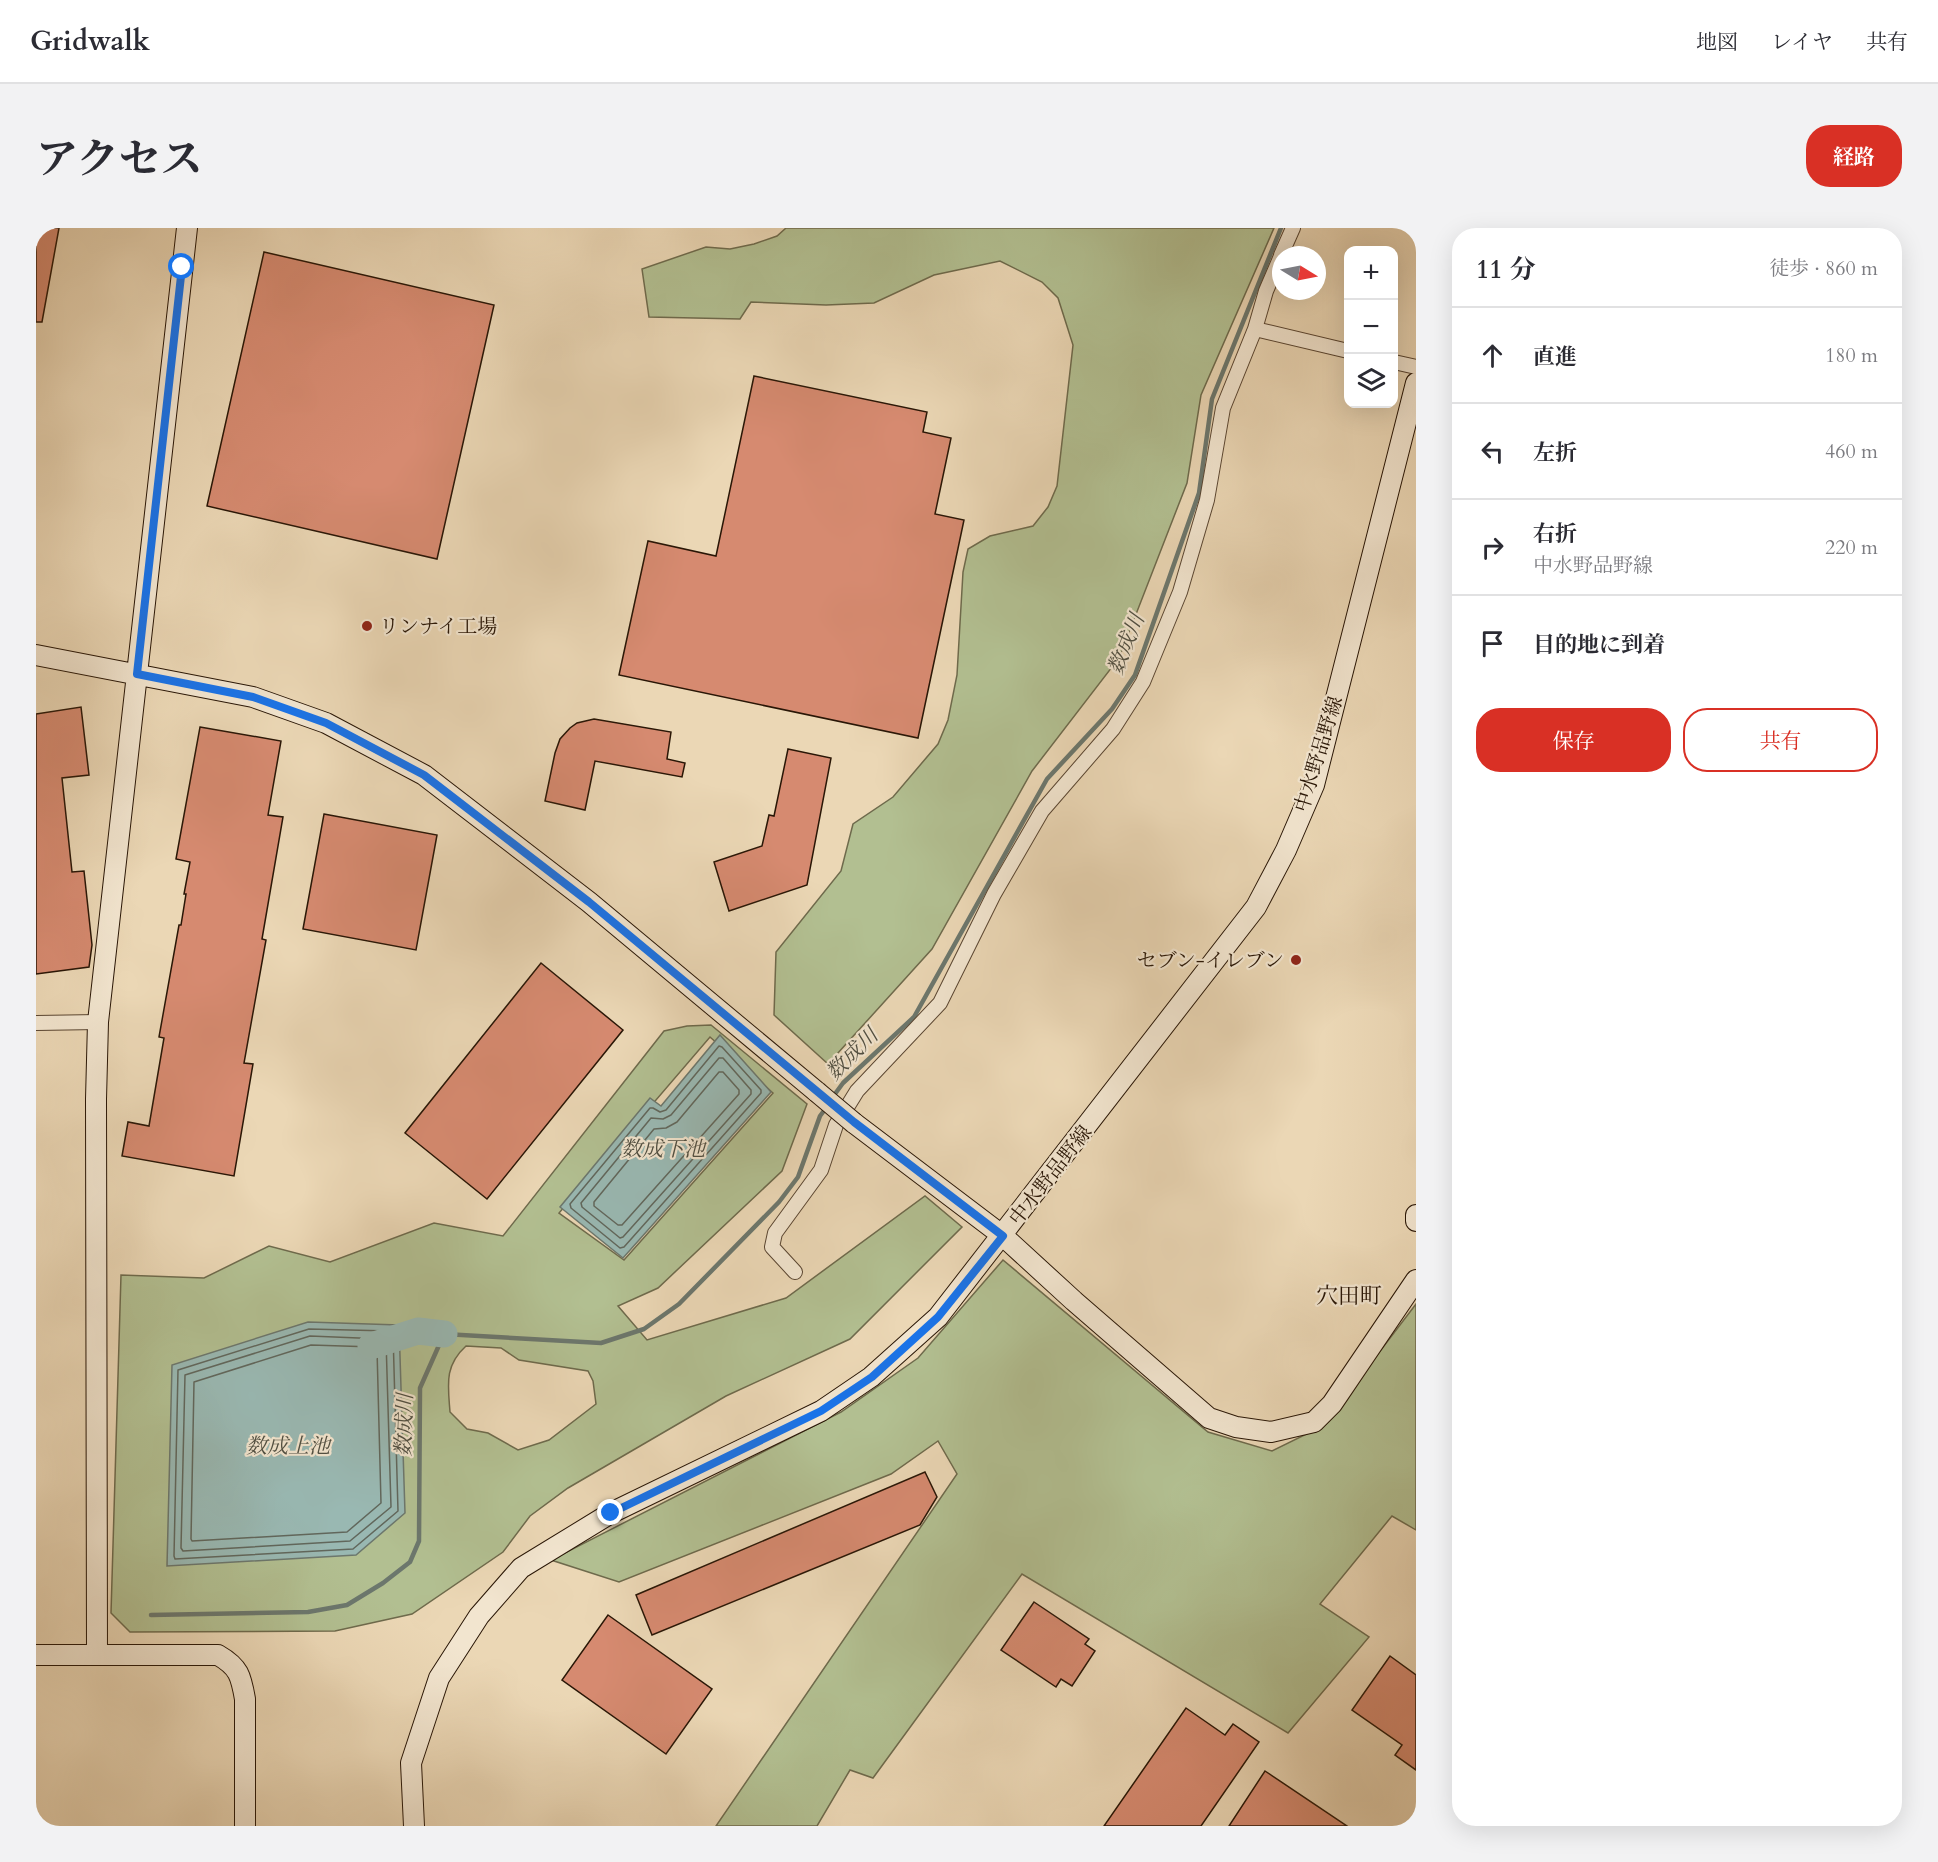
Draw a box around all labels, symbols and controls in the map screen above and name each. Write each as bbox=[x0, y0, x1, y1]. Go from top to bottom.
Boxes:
text: Gridwalk bbox=[30, 22, 150, 60]
text: 地図 bbox=[1696, 28, 1738, 57]
text: レイヤ bbox=[1771, 28, 1833, 57]
text: 共有 bbox=[1866, 28, 1908, 57]
button: 経路 bbox=[1806, 125, 1902, 187]
text: アクセス bbox=[36, 131, 203, 188]
north arrow bbox=[1272, 246, 1326, 300]
map controls bbox=[1344, 246, 1398, 408]
button: + bbox=[1344, 246, 1398, 300]
text: 11 分 bbox=[1476, 252, 1536, 287]
route start bbox=[168, 253, 194, 279]
text: 徒歩 · 860 m bbox=[1769, 255, 1878, 282]
button: − bbox=[1344, 300, 1398, 354]
icon: ahead bbox=[1476, 339, 1509, 372]
text: 直進 bbox=[1533, 342, 1577, 372]
text: 180 m bbox=[1825, 342, 1878, 369]
button: layers bbox=[1344, 354, 1398, 408]
icon: left bbox=[1476, 435, 1509, 468]
text: 左折 bbox=[1533, 438, 1577, 468]
text: 460 m bbox=[1825, 438, 1878, 465]
text: 右折 bbox=[1533, 519, 1577, 549]
icon: right bbox=[1476, 531, 1509, 564]
text: 220 m bbox=[1825, 534, 1878, 561]
text: 中水野品野線 bbox=[1533, 552, 1653, 579]
water label: 数成川 bbox=[1101, 608, 1152, 679]
place label: リンナイ工場 bbox=[379, 613, 498, 640]
marker: リンナイ工場 bbox=[360, 619, 374, 633]
icon: arrive bbox=[1476, 627, 1509, 660]
text: 目的地に到着 bbox=[1533, 630, 1665, 660]
street label: 中水野品野線 bbox=[1288, 693, 1349, 815]
button: 保存 bbox=[1476, 708, 1671, 772]
button: 共有 bbox=[1683, 708, 1878, 772]
place label: セブン-イレブン bbox=[1137, 947, 1284, 974]
marker: セブン-イレブン bbox=[1289, 953, 1303, 967]
water label: 数成川 bbox=[820, 1020, 886, 1087]
street label: 中水野品野線 bbox=[1003, 1120, 1098, 1231]
water label: 数成下池 bbox=[621, 1135, 707, 1164]
district label: 穴田町 bbox=[1316, 1281, 1382, 1311]
water label: 数成川 bbox=[389, 1391, 420, 1457]
water label: 数成上池 bbox=[246, 1432, 332, 1461]
route end bbox=[597, 1499, 623, 1525]

